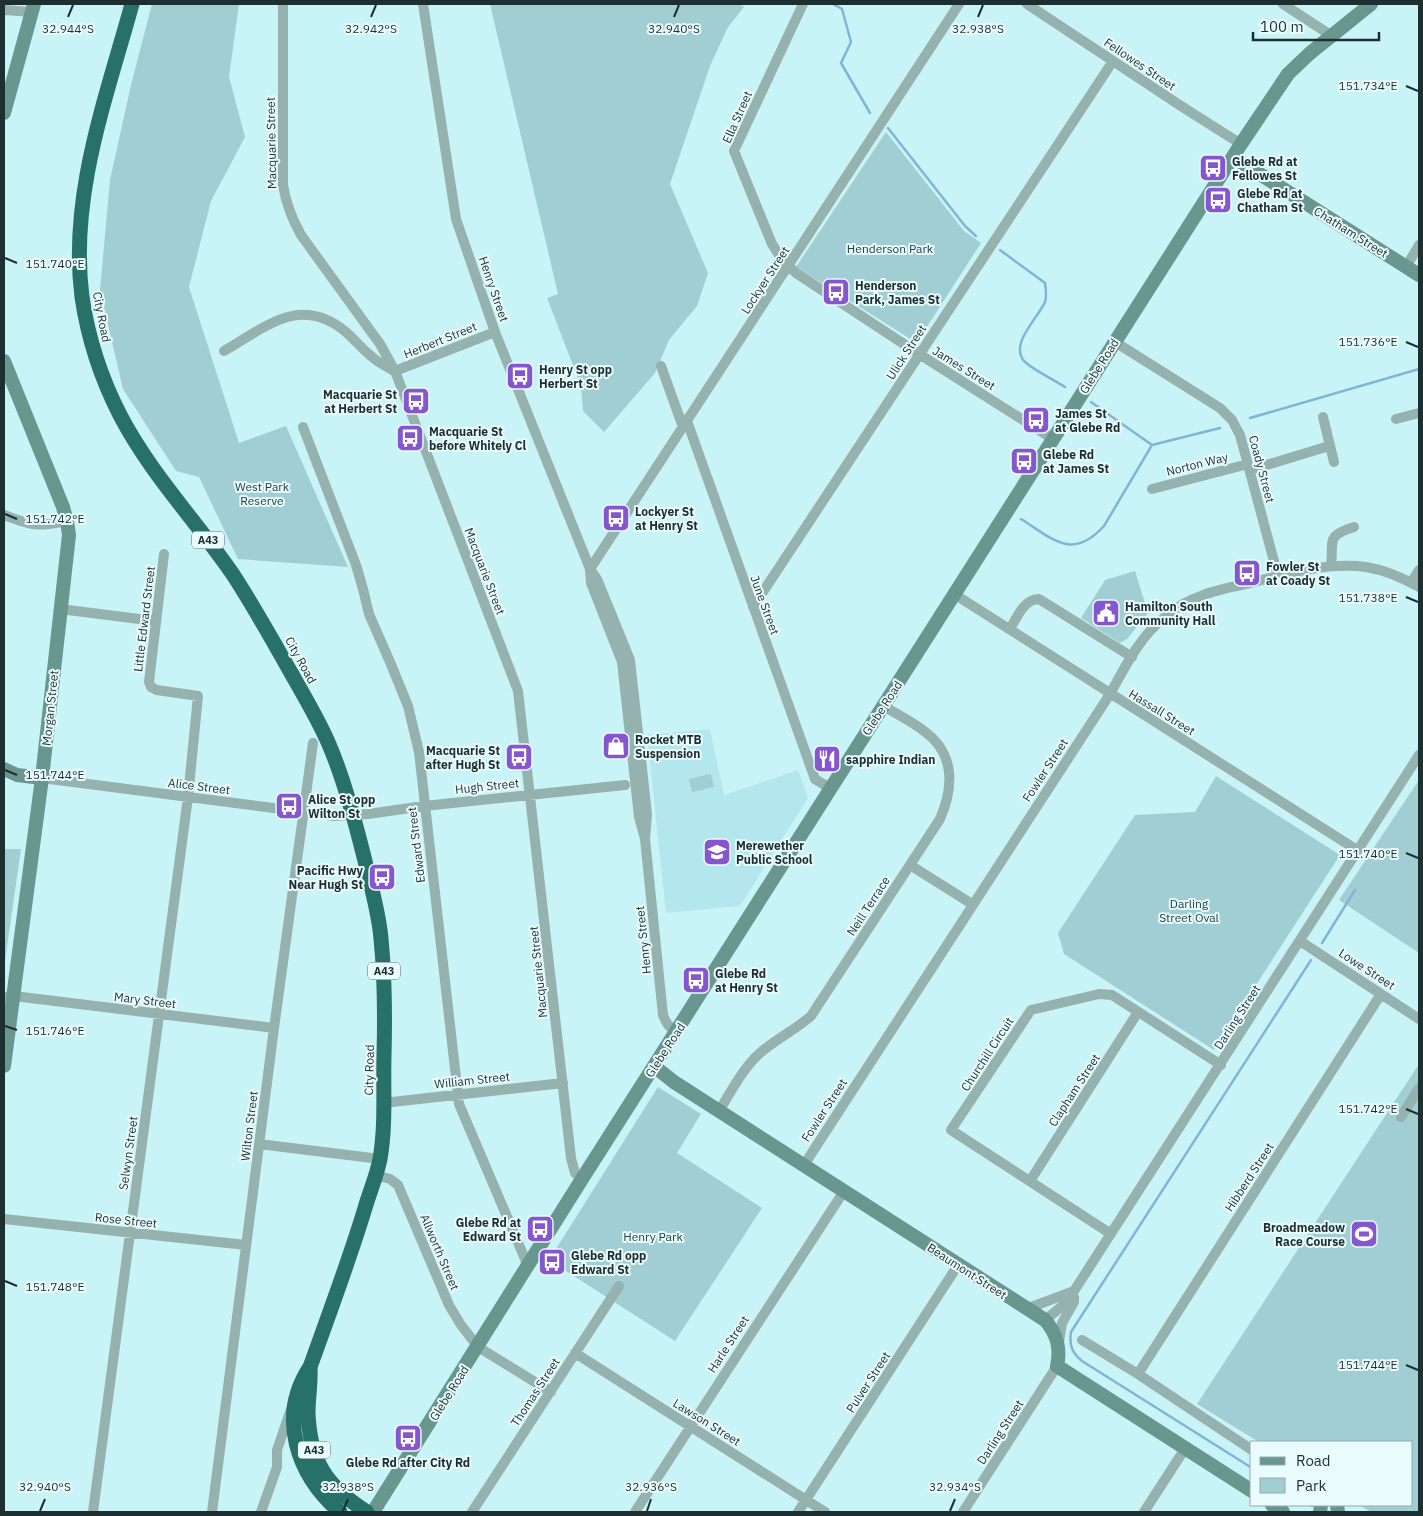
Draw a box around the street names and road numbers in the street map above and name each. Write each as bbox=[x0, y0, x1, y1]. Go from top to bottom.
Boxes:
street label: Fellowes Street bbox=[1101, 34, 1179, 94]
street label: Ella Street bbox=[719, 89, 755, 145]
street label: Macquarie Street bbox=[263, 97, 279, 189]
street label: Chatham Street bbox=[1311, 203, 1391, 261]
street label: Lockyer Street bbox=[738, 243, 792, 317]
street label: Henry Street bbox=[476, 254, 512, 324]
street label: City Road bbox=[90, 290, 114, 344]
street label: Herbert Street bbox=[401, 319, 479, 361]
street label: Ulick Street bbox=[883, 322, 929, 382]
street label: Glebe Road bbox=[1076, 336, 1122, 396]
street label: James Street bbox=[930, 343, 998, 393]
street label: Coady Street bbox=[1246, 434, 1278, 504]
street label: Norton Way bbox=[1165, 449, 1229, 479]
street label: Macquarie Street bbox=[462, 525, 508, 617]
road number: A43 bbox=[192, 532, 224, 548]
street label: Little Edward Street bbox=[130, 565, 158, 673]
street label: June Street bbox=[747, 573, 783, 637]
street label: City Road bbox=[282, 634, 320, 686]
street label: Morgan Street bbox=[39, 669, 61, 747]
street label: Glebe Road bbox=[859, 678, 905, 738]
street label: Hassall Street bbox=[1126, 686, 1198, 738]
street label: Fowler Street bbox=[1019, 736, 1071, 804]
street label: Alice Street bbox=[167, 775, 231, 797]
street label: Hugh Street bbox=[454, 775, 520, 797]
street label: Edward Street bbox=[404, 806, 428, 884]
street label: Neill Terrace bbox=[843, 873, 893, 939]
street label: Henry Street bbox=[632, 905, 654, 975]
street label: Macquarie Street bbox=[526, 925, 550, 1019]
street label: Lowe Street bbox=[1336, 945, 1398, 993]
road number: A43 bbox=[368, 962, 400, 979]
street label: Darling Street bbox=[1211, 982, 1263, 1052]
street label: Mary Street bbox=[113, 989, 177, 1011]
street label: Churchill Circuit bbox=[957, 1014, 1017, 1094]
street label: Glebe Road bbox=[642, 1020, 688, 1080]
street label: City Road bbox=[361, 1044, 377, 1096]
street label: Clapham Street bbox=[1045, 1051, 1103, 1129]
street label: William Street bbox=[434, 1069, 510, 1091]
street label: Fowler Street bbox=[798, 1076, 850, 1144]
street label: Wilton Street bbox=[237, 1090, 261, 1162]
street label: Selwyn Street bbox=[115, 1115, 141, 1191]
street label: Hibberd Street bbox=[1221, 1140, 1277, 1214]
street label: Rose Street bbox=[94, 1209, 158, 1231]
street label: Allworth Street bbox=[417, 1212, 463, 1292]
street label: Beaumont Street bbox=[924, 1240, 1010, 1302]
street label: Harle Street bbox=[704, 1313, 752, 1375]
street label: Pulver Street bbox=[843, 1349, 893, 1415]
street label: Thomas Street bbox=[507, 1355, 563, 1429]
street label: Glebe Road bbox=[426, 1363, 472, 1423]
street label: Lawson Street bbox=[671, 1395, 743, 1449]
street label: Darling Street bbox=[974, 1397, 1026, 1467]
road number: A43 bbox=[298, 1442, 330, 1458]

